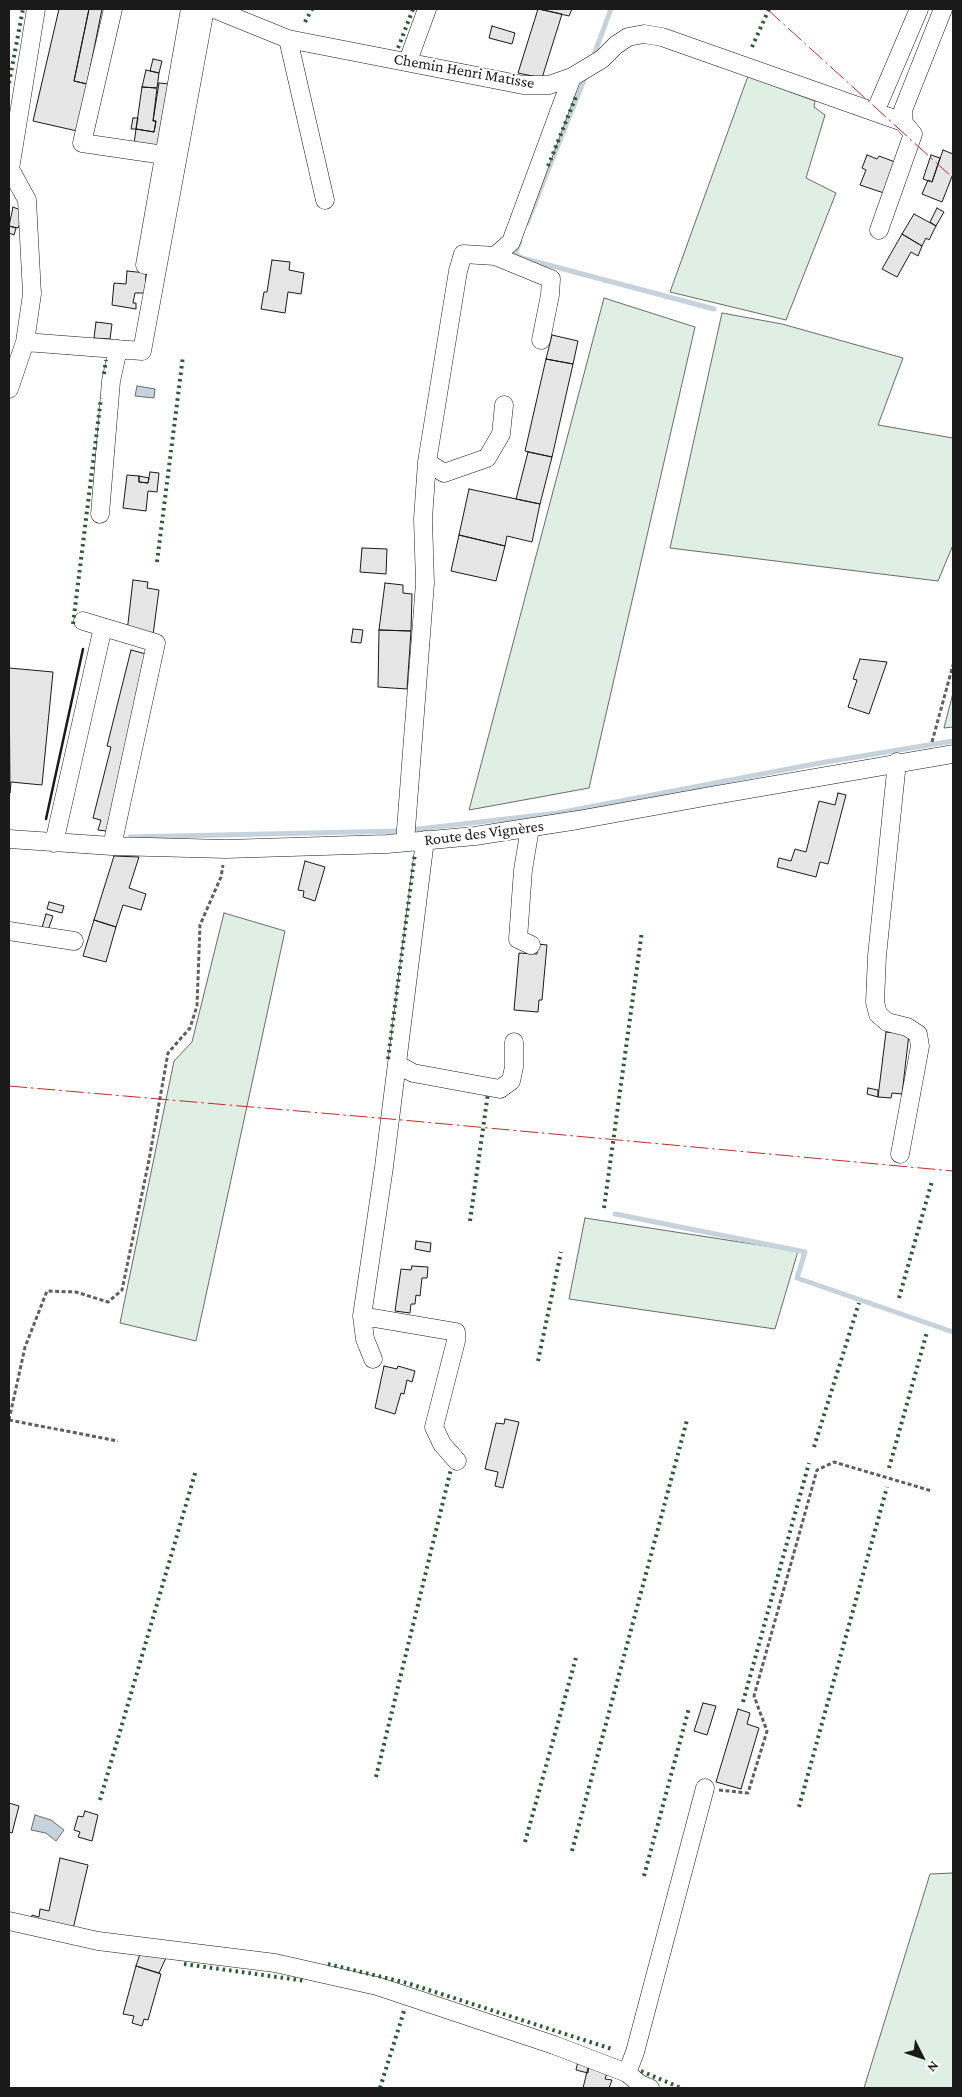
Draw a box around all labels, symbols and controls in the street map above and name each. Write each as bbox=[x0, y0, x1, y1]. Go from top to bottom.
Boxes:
street label: Chemin Henri Matisse bbox=[392, 49, 536, 93]
street label: Route des Vignères bbox=[423, 816, 545, 850]
north arrow bbox=[897, 2032, 947, 2082]
text: N bbox=[924, 2058, 942, 2076]

